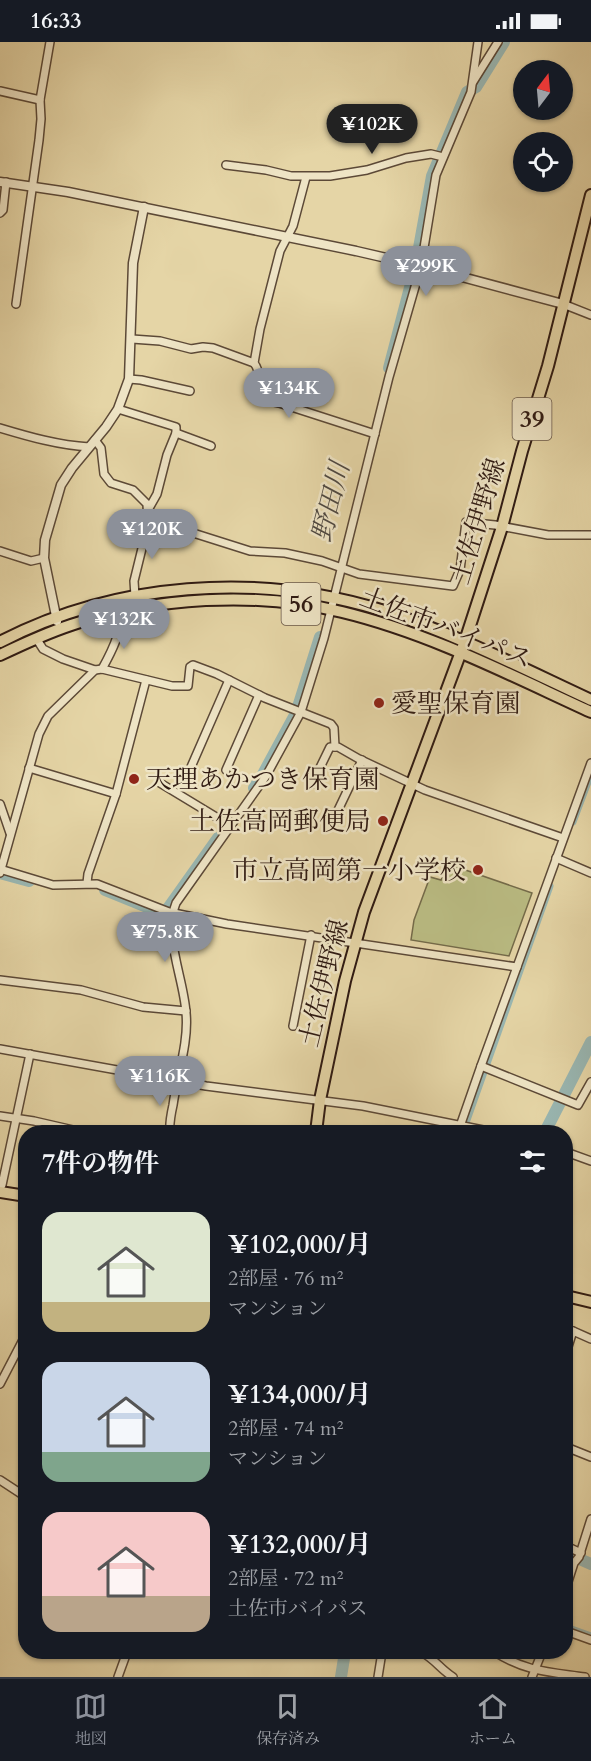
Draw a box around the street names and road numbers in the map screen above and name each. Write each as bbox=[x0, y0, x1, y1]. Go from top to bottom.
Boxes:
road number: 39 bbox=[512, 398, 552, 440]
street label: 土佐伊野線 bbox=[442, 454, 514, 588]
street label: 土佐市バイパス bbox=[355, 579, 537, 677]
road number: 56 bbox=[282, 583, 320, 625]
street label: 土佐伊野線 bbox=[291, 916, 357, 1050]

